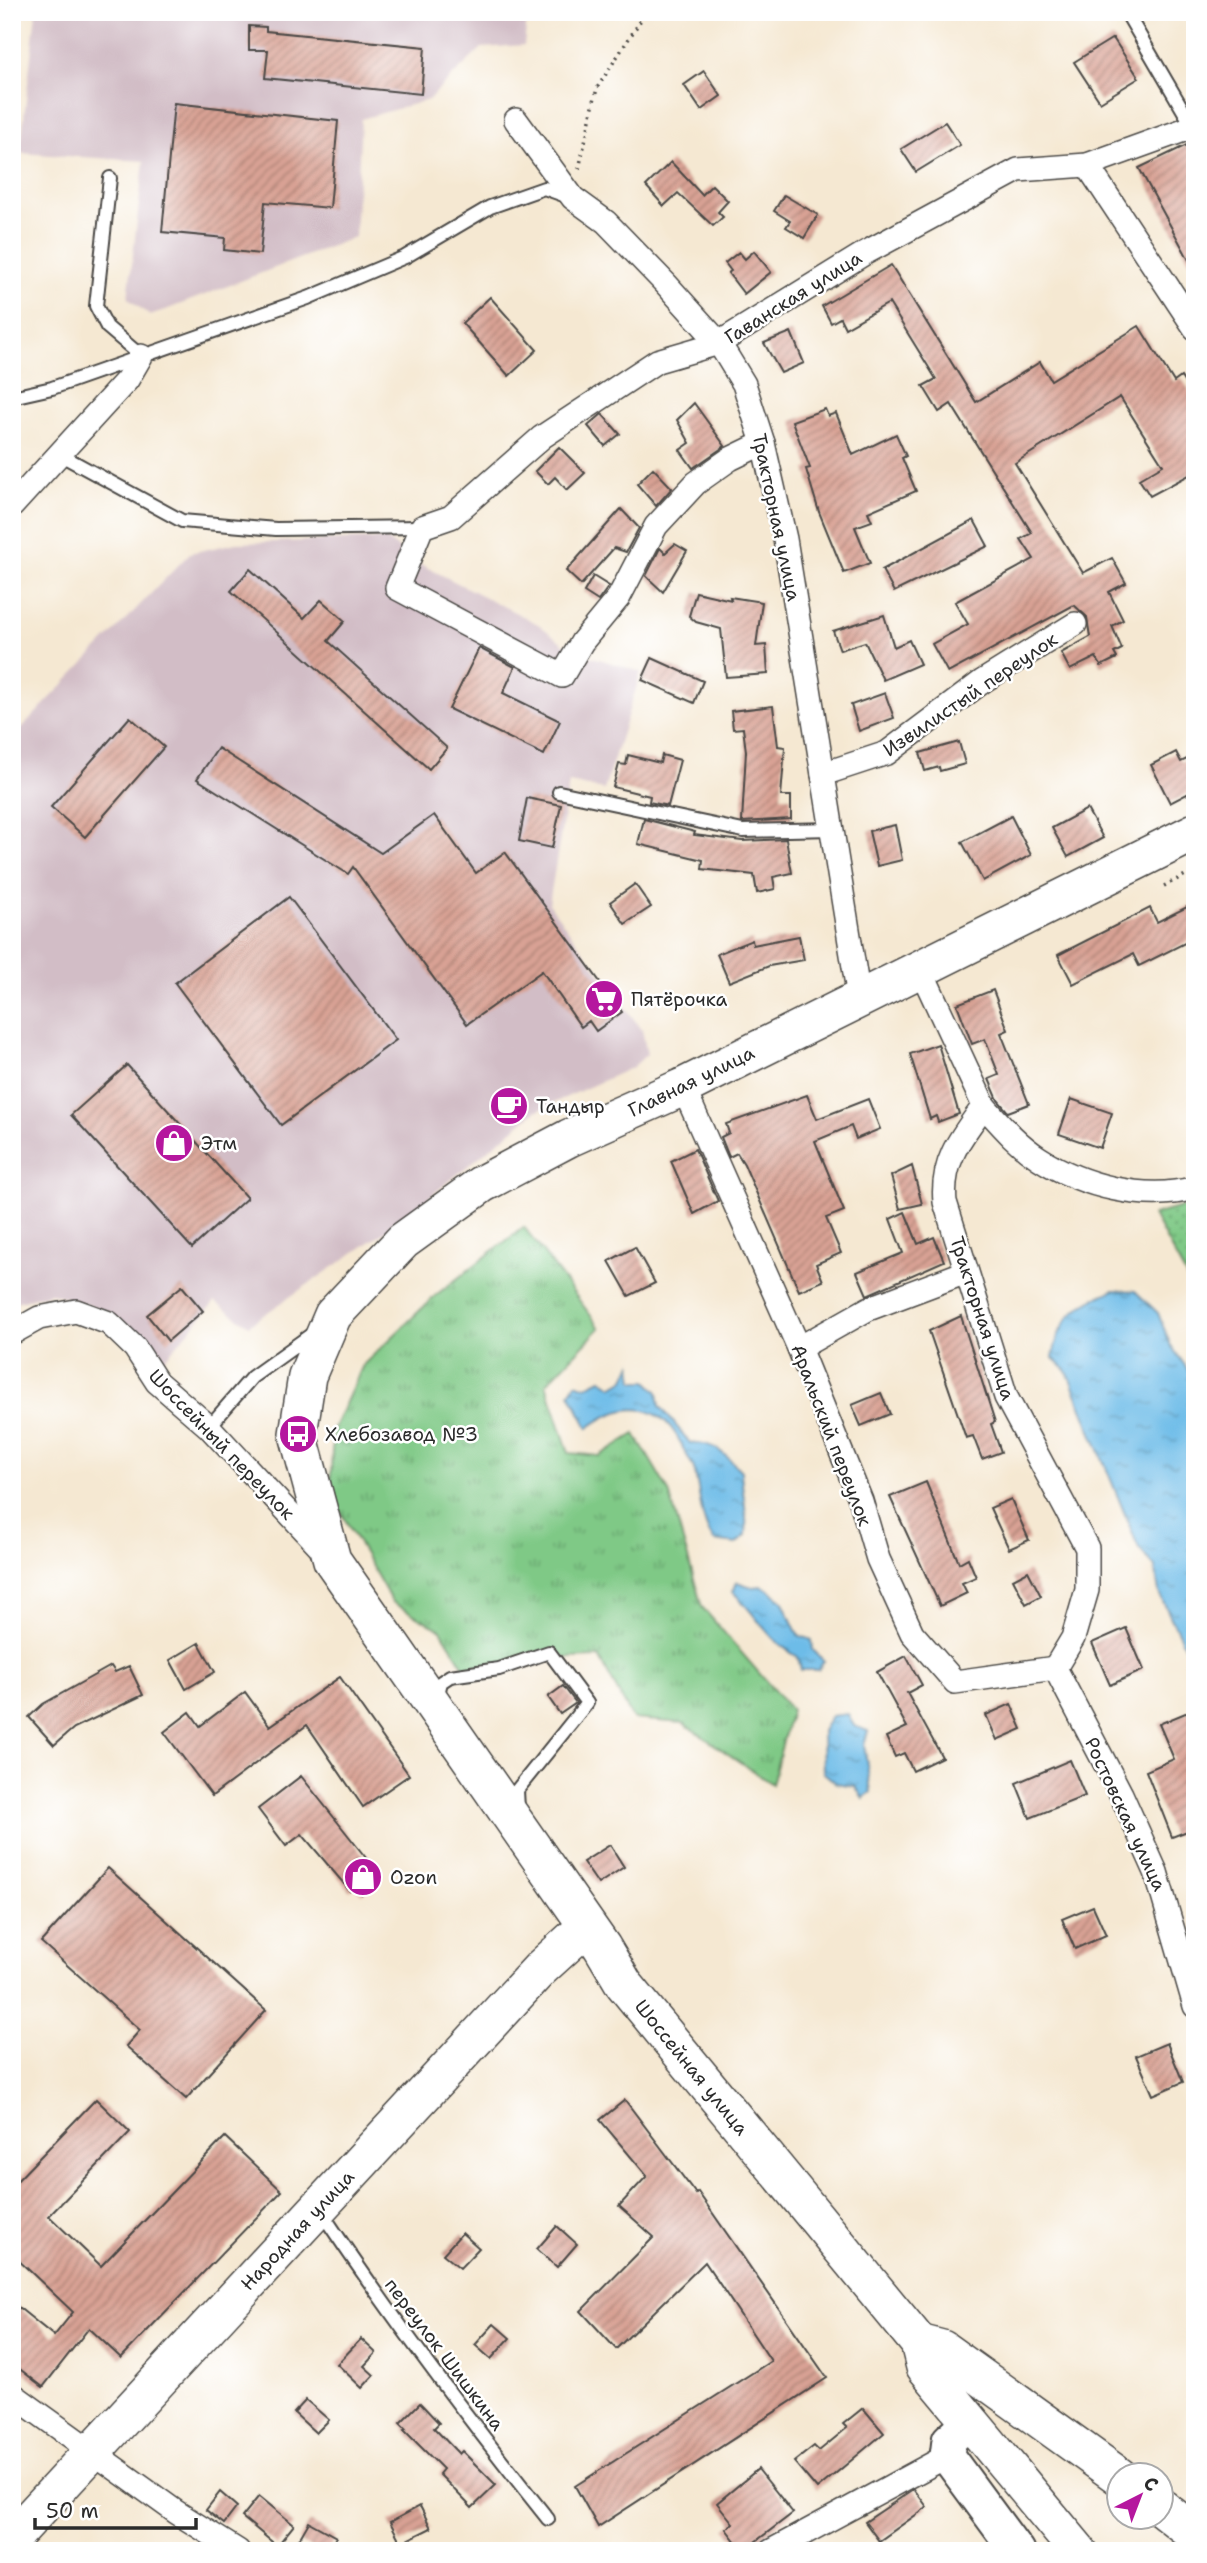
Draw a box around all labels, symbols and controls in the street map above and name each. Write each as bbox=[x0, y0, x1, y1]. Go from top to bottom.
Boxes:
street label: Гаванская улица bbox=[720, 245, 867, 350]
street label: Тракторная улица bbox=[747, 431, 807, 603]
street label: Извилистый переулок bbox=[878, 627, 1062, 762]
supermarket icon: Пятёрочка bbox=[583, 978, 625, 1020]
place label: Пятёрочка bbox=[631, 987, 727, 1012]
street label: Главная улица bbox=[624, 1040, 759, 1123]
cafe icon: Тандыр bbox=[488, 1085, 530, 1127]
place label: Тандыр bbox=[536, 1094, 605, 1119]
shop icon: Этм bbox=[153, 1122, 195, 1164]
place label: Этм bbox=[201, 1131, 237, 1156]
street label: Тракторная улица bbox=[944, 1233, 1021, 1403]
street label: Аральский переулок bbox=[785, 1341, 878, 1530]
street label: Шоссейный переулок bbox=[143, 1364, 300, 1525]
bus stop icon: Хлебозавод №3 bbox=[277, 1413, 319, 1455]
place label: Хлебозавод №3 bbox=[325, 1422, 478, 1447]
street label: Ростовская улица bbox=[1079, 1733, 1172, 1895]
shop icon: Ozon bbox=[342, 1856, 384, 1898]
place label: Ozon bbox=[390, 1865, 437, 1890]
street label: Шоссейная улица bbox=[629, 1994, 754, 2141]
street label: Народная улица bbox=[235, 2165, 360, 2296]
street label: переулок Шишкина bbox=[379, 2273, 510, 2436]
north arrow bbox=[1106, 2462, 1176, 2532]
text: С bbox=[1138, 2471, 1164, 2497]
scale bar bbox=[35, 2486, 196, 2530]
text: 50 m bbox=[46, 2497, 99, 2525]

